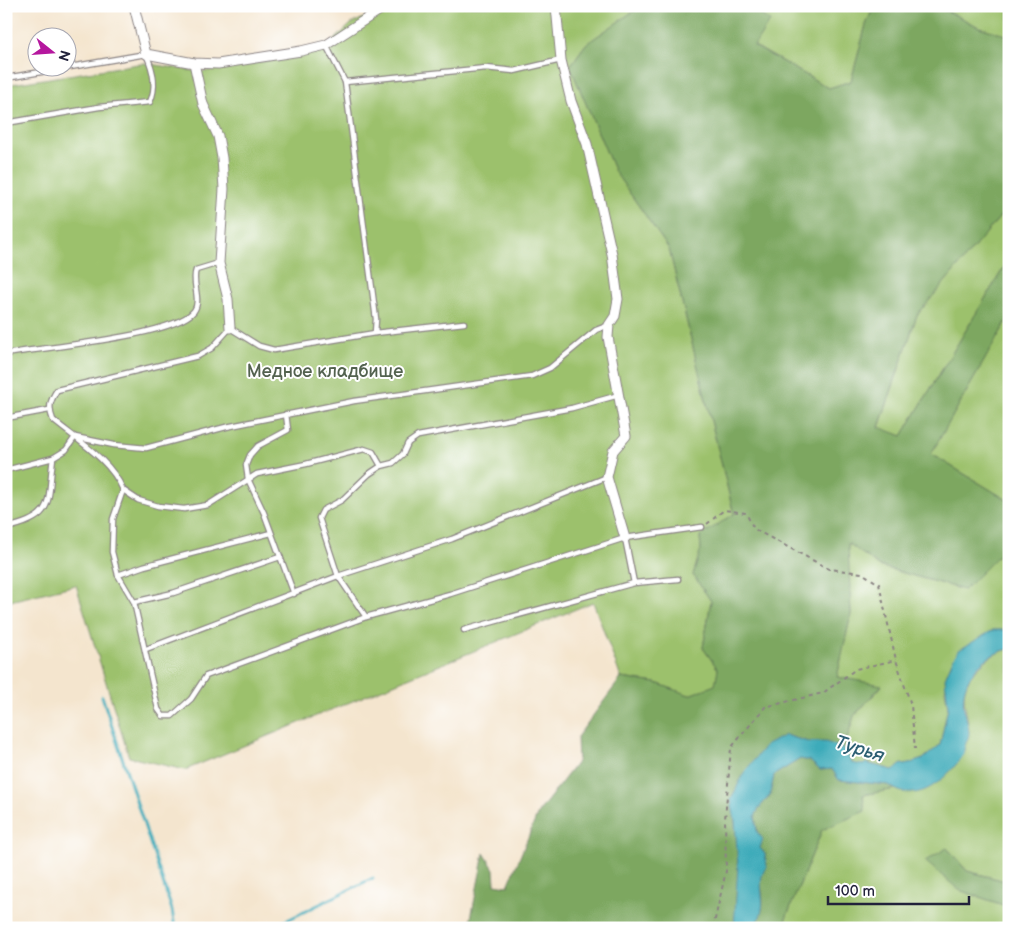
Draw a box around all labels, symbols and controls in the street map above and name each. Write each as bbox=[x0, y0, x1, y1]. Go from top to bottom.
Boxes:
north arrow bbox=[28, 28, 78, 78]
text: N bbox=[54, 48, 74, 63]
park label: Медное кладбище bbox=[247, 361, 403, 382]
water label: Турья bbox=[832, 731, 888, 768]
scale bar bbox=[828, 874, 969, 906]
text: 100 m bbox=[835, 882, 875, 901]

